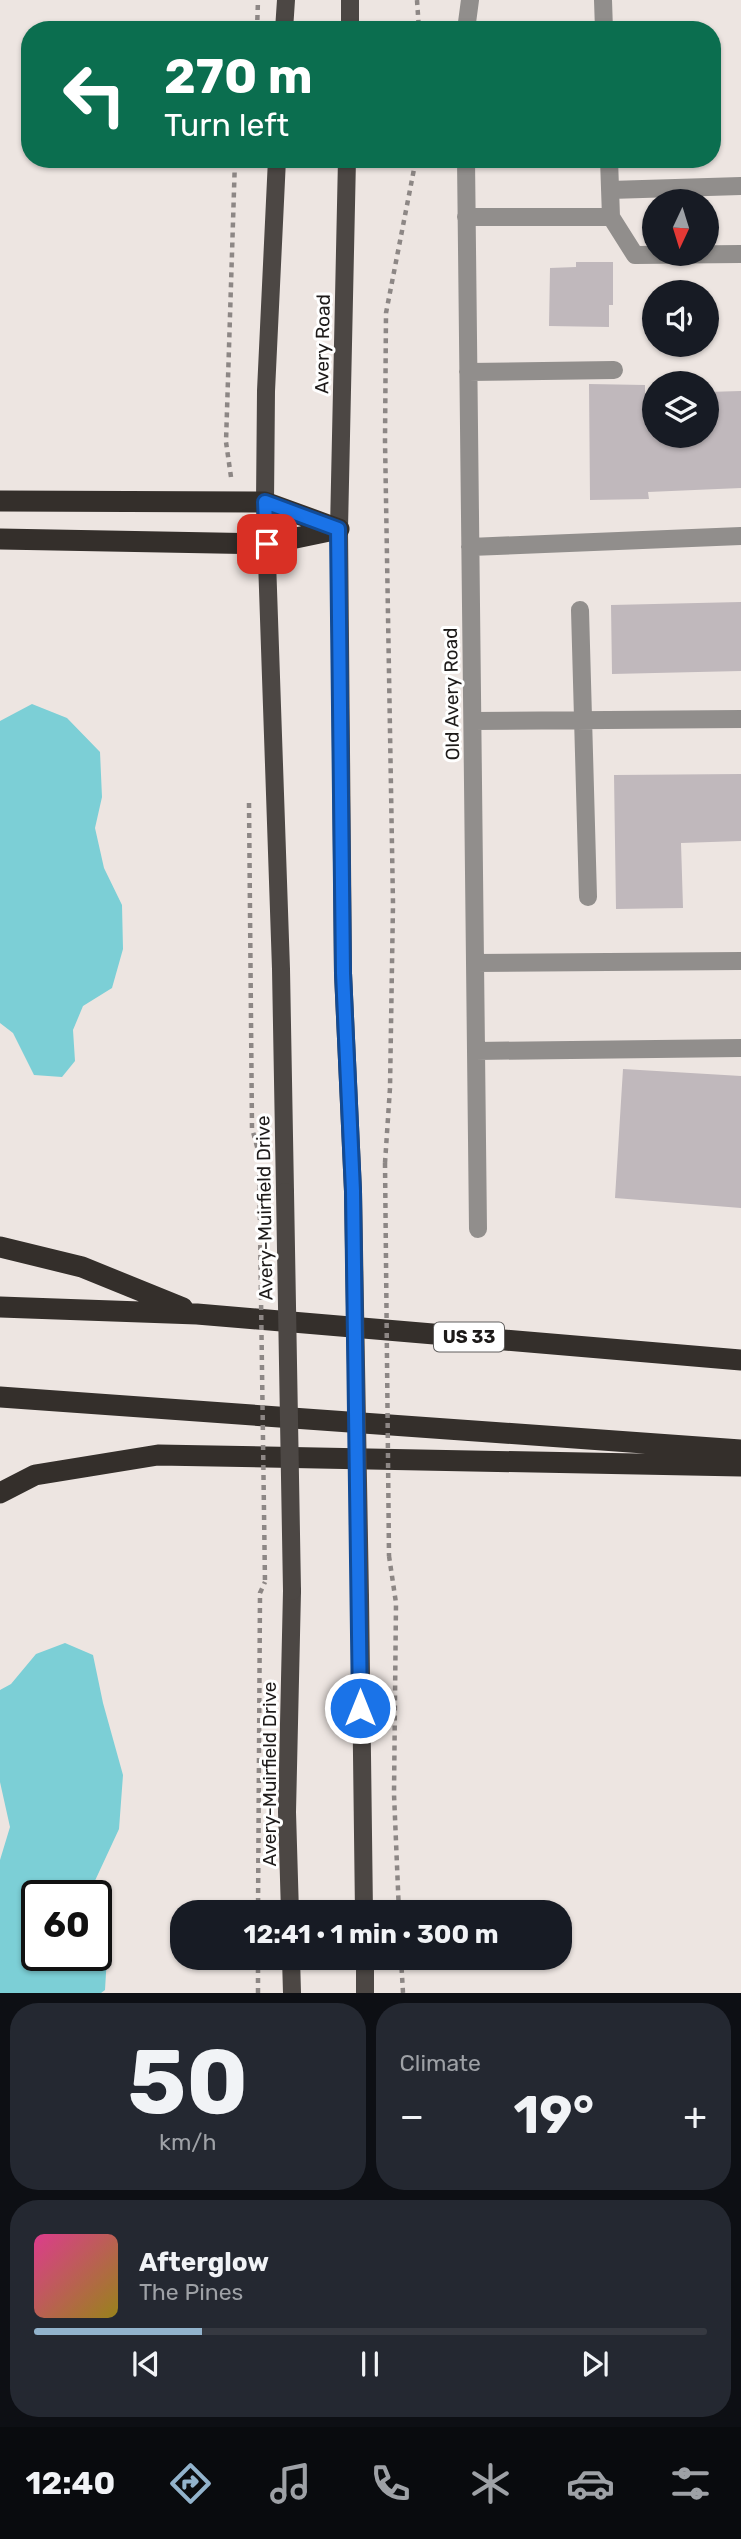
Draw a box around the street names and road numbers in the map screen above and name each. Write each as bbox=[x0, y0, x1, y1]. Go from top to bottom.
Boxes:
street label: Avery Road bbox=[310, 294, 335, 394]
street label: Old Avery Road bbox=[439, 627, 464, 761]
street label: Avery-Muirfield Drive bbox=[251, 1115, 278, 1301]
road number: US 33 bbox=[434, 1322, 504, 1352]
street label: Avery-Muirfield Drive bbox=[258, 1681, 281, 1867]

